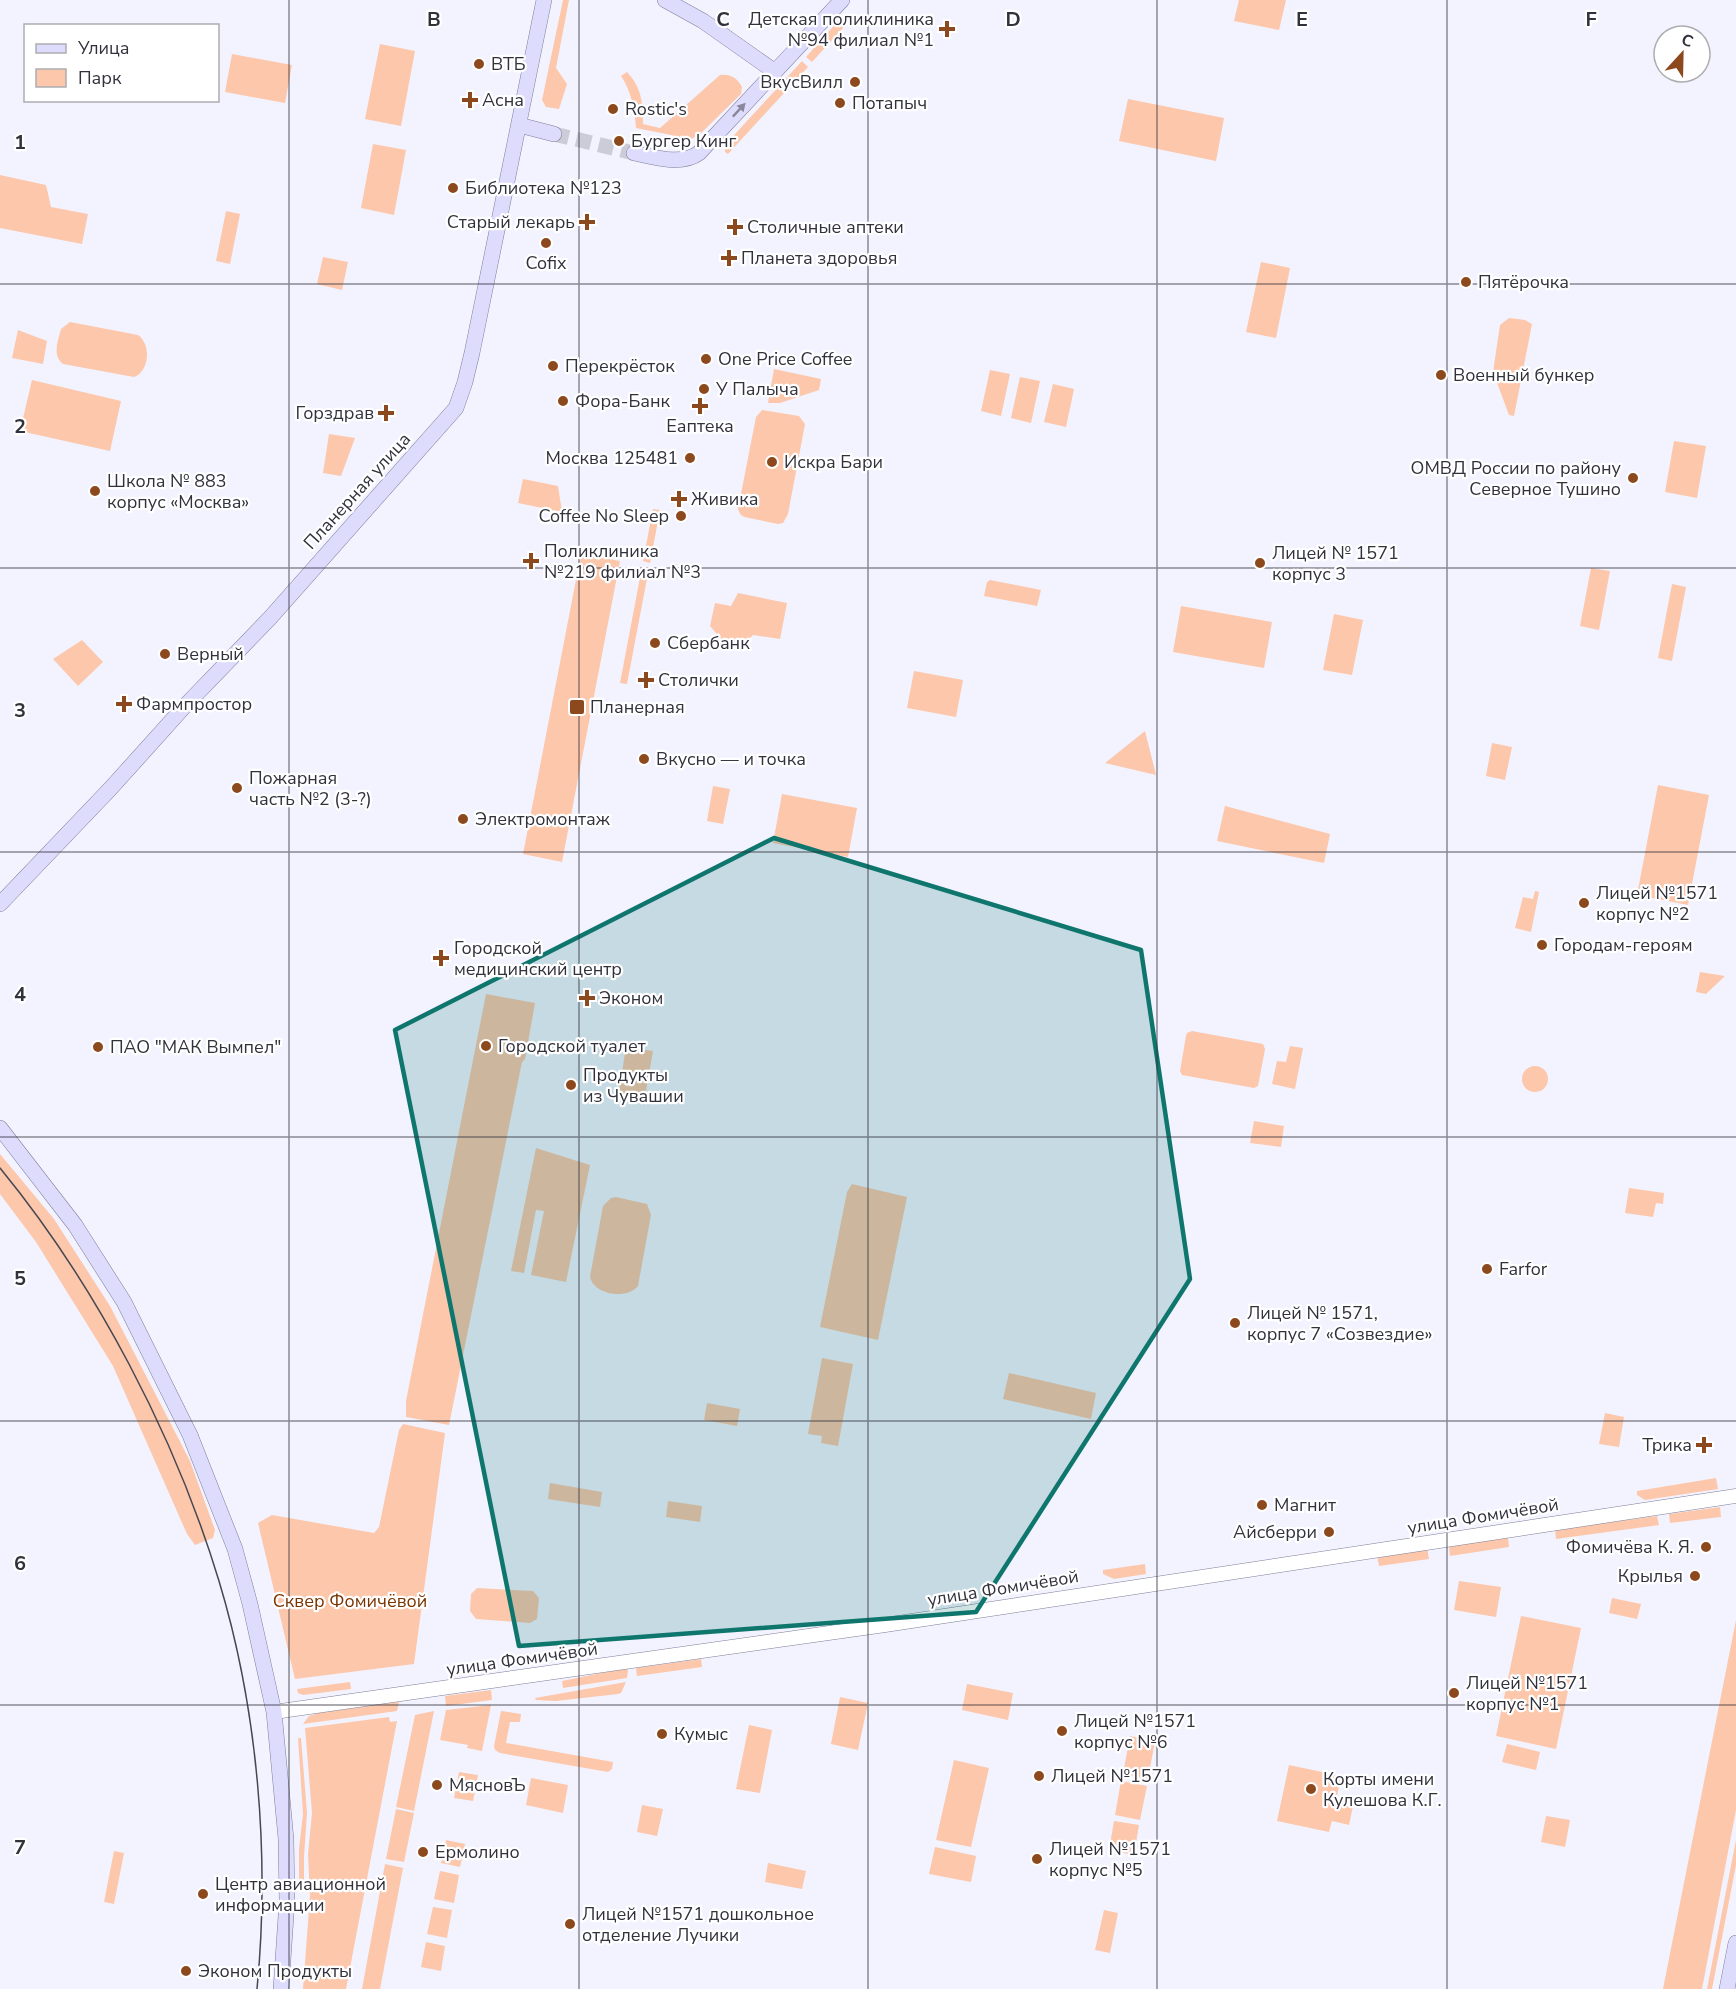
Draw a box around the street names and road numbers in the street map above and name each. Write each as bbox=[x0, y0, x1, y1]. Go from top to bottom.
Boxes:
street label: Планерная улица bbox=[298, 427, 416, 555]
street label: улица Фомичёвой bbox=[1406, 1492, 1560, 1540]
street label: улица Фомичёвой bbox=[926, 1564, 1080, 1612]
street label: улица Фомичёвой bbox=[445, 1636, 599, 1682]

